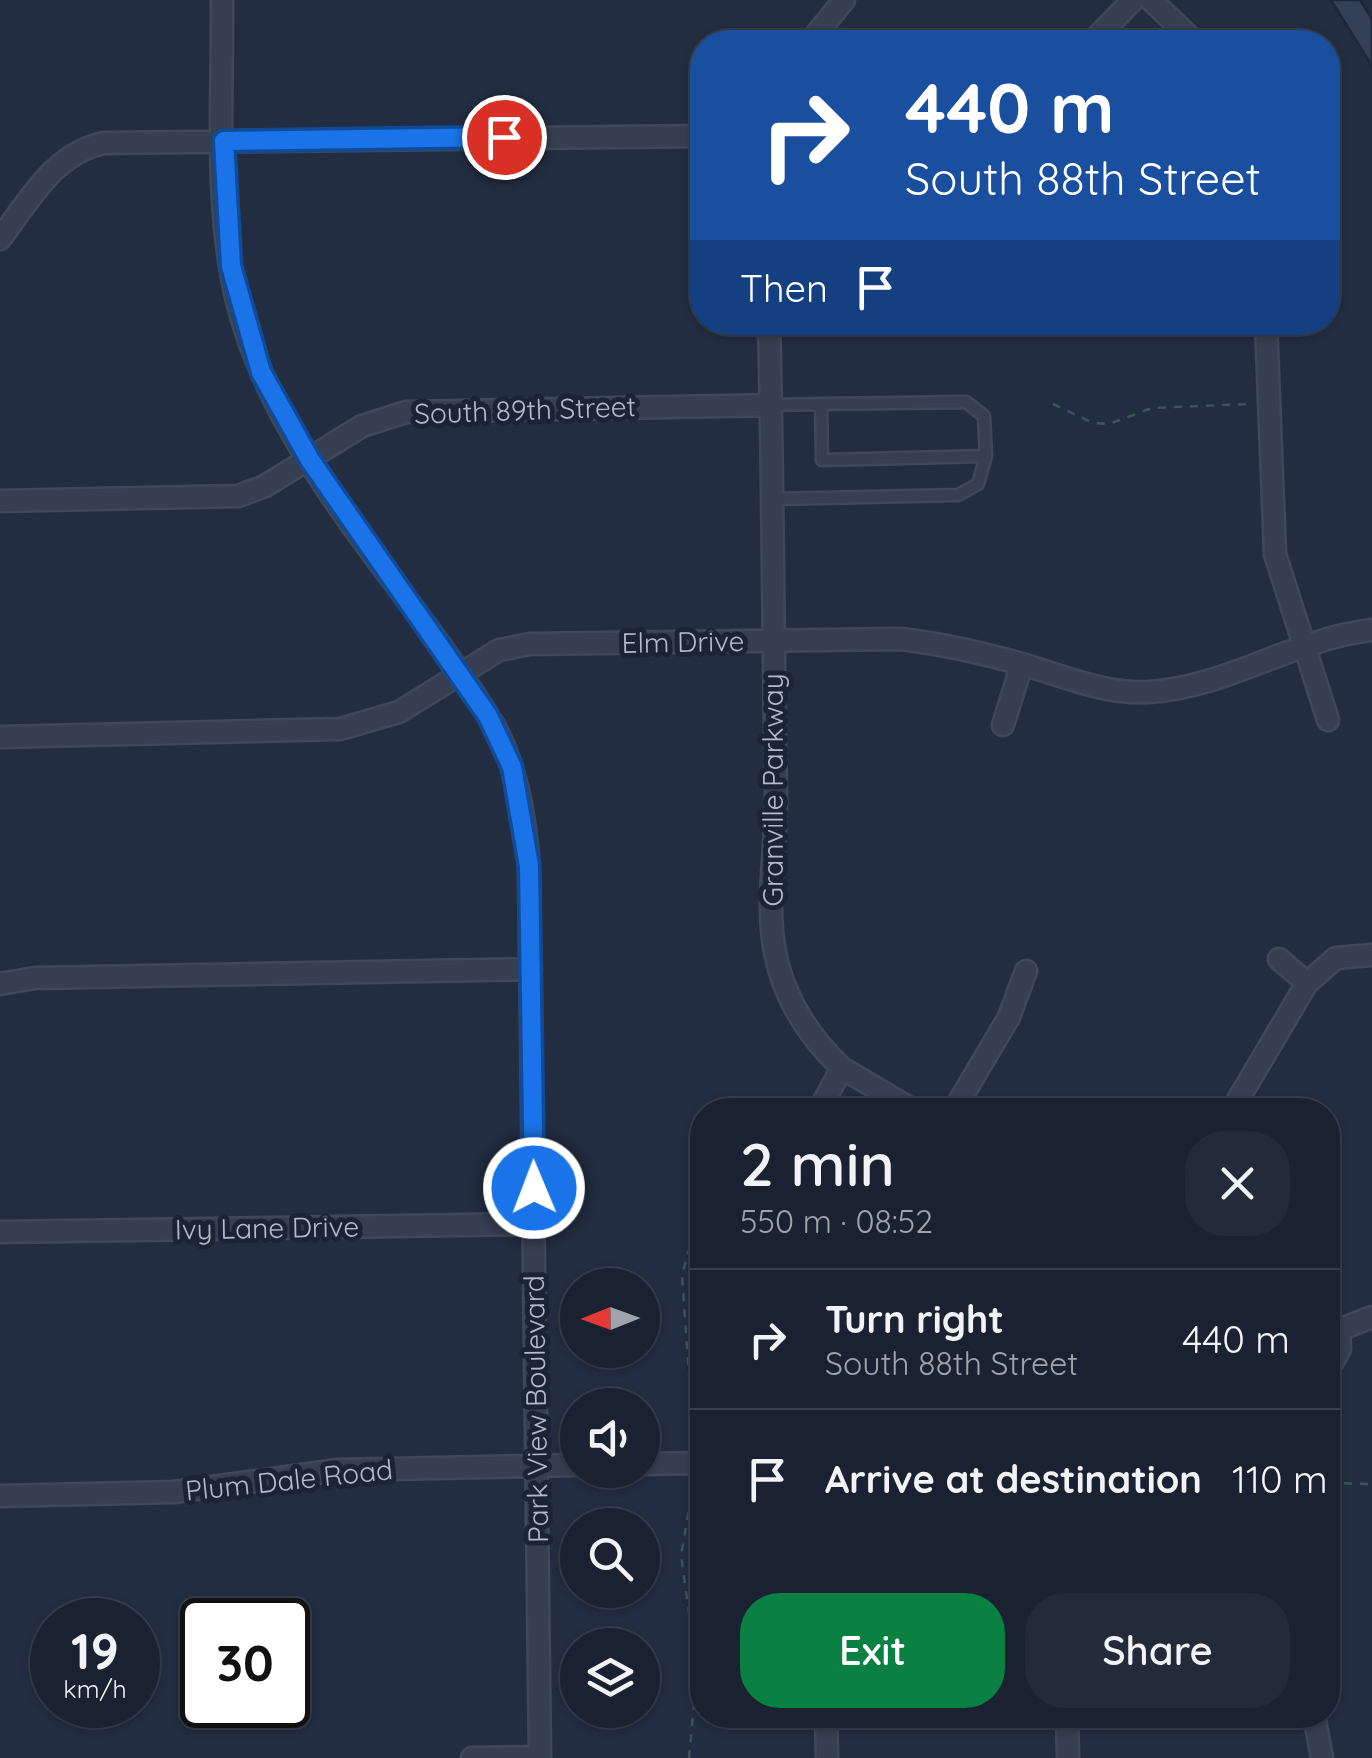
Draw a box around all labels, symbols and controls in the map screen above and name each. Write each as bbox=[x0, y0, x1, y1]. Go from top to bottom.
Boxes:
text: 440 m bbox=[905, 63, 1114, 151]
icon: right bbox=[740, 70, 870, 200]
pin bbox=[462, 95, 547, 180]
icon: arrive bbox=[477, 110, 532, 165]
text: South 88th Street bbox=[905, 150, 1261, 206]
icon: arrive bbox=[848, 260, 903, 315]
text: Then bbox=[740, 264, 828, 312]
street label: South 89th Street bbox=[413, 388, 636, 431]
street label: Elm Drive bbox=[621, 623, 745, 660]
street label: Granville Parkway bbox=[755, 673, 790, 907]
text: 2 min bbox=[740, 1126, 895, 1201]
button: close bbox=[1185, 1131, 1290, 1236]
position arrow bbox=[482, 1136, 586, 1240]
text: 550 m · 08:52 bbox=[740, 1201, 933, 1241]
street label: Ivy Lane Drive bbox=[175, 1208, 359, 1247]
north arrow bbox=[560, 1268, 660, 1368]
map controls bbox=[560, 1268, 660, 1728]
street label: Park View Boulevard bbox=[516, 1275, 555, 1543]
text: Turn right bbox=[825, 1295, 1004, 1343]
icon: right bbox=[740, 1312, 795, 1367]
text: 440 m bbox=[1182, 1315, 1290, 1363]
text: South 88th Street bbox=[825, 1343, 1078, 1383]
button: sound bbox=[560, 1388, 660, 1488]
street label: Plum Dale Road bbox=[184, 1451, 394, 1508]
icon: arrive bbox=[740, 1452, 795, 1507]
text: Arrive at destination bbox=[825, 1455, 1202, 1503]
text: 110 m bbox=[1232, 1455, 1328, 1503]
button: search bbox=[560, 1508, 660, 1608]
button: Exit bbox=[740, 1593, 1005, 1708]
button: Share bbox=[1025, 1593, 1290, 1708]
speed limit sign: 30 bbox=[180, 1598, 310, 1728]
text: 19 bbox=[71, 1619, 119, 1682]
button: layers bbox=[560, 1628, 660, 1728]
text: km/h bbox=[63, 1673, 127, 1704]

